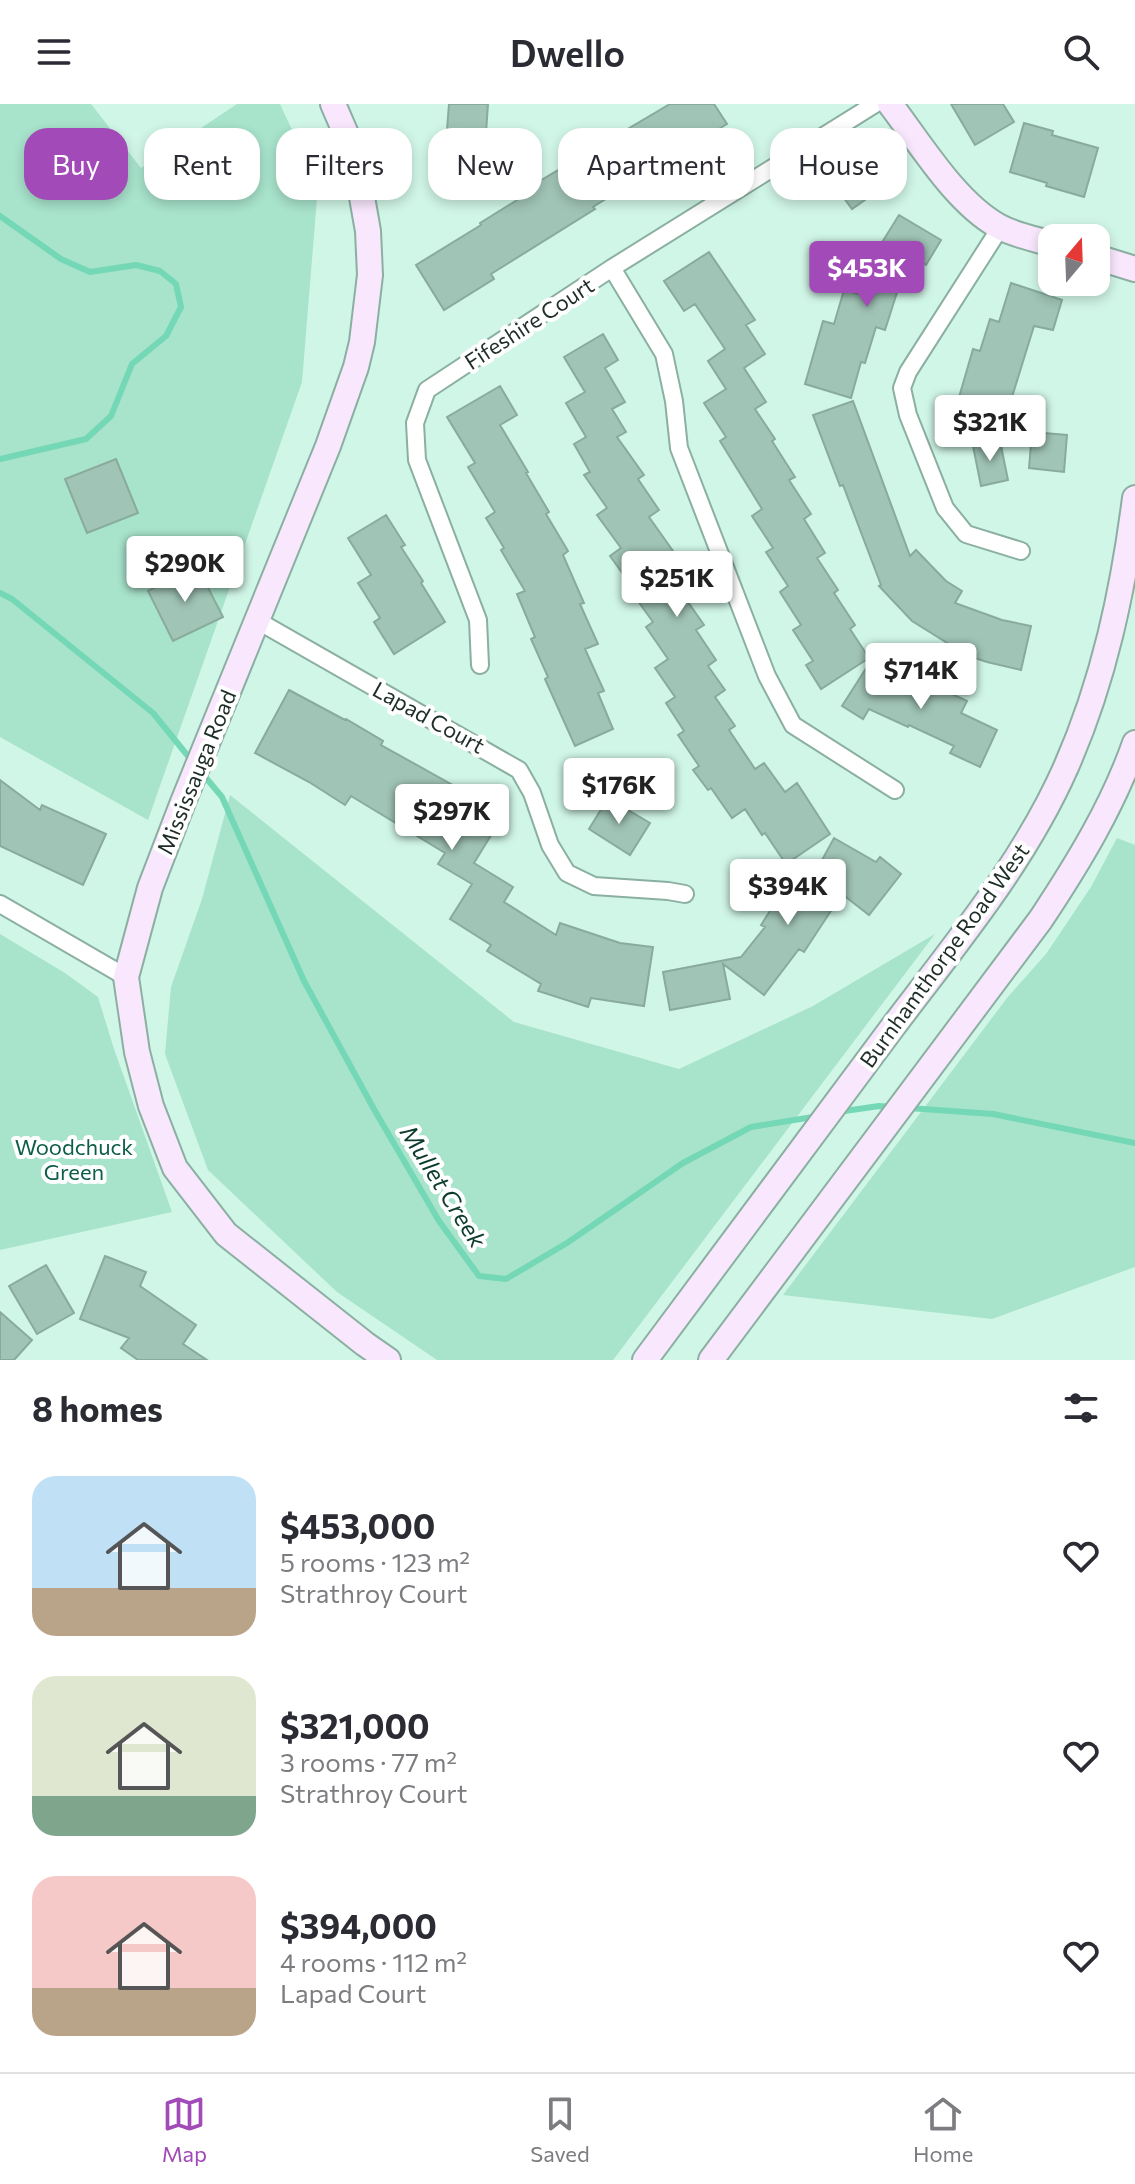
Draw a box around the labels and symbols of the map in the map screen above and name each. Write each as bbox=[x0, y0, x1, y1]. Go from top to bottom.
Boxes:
north arrow bbox=[1038, 224, 1110, 296]
pin: $453K bbox=[811, 241, 923, 309]
street label: Fifeshire Court bbox=[459, 271, 599, 375]
pin: $321K bbox=[934, 395, 1046, 463]
pin: $290K bbox=[129, 536, 241, 604]
pin: $251K bbox=[621, 551, 733, 619]
pin: $714K bbox=[865, 643, 977, 711]
street label: Lapad Court bbox=[368, 675, 490, 759]
street label: Mississauga Road bbox=[151, 686, 241, 858]
pin: $176K bbox=[563, 758, 675, 826]
pin: $297K bbox=[396, 784, 508, 852]
street label: Burnhamthorpe Road West bbox=[854, 838, 1034, 1072]
pin: $394K bbox=[732, 859, 844, 927]
water label: Mullet Creek bbox=[395, 1119, 494, 1254]
park label: Woodchuck Green bbox=[15, 1133, 133, 1185]

